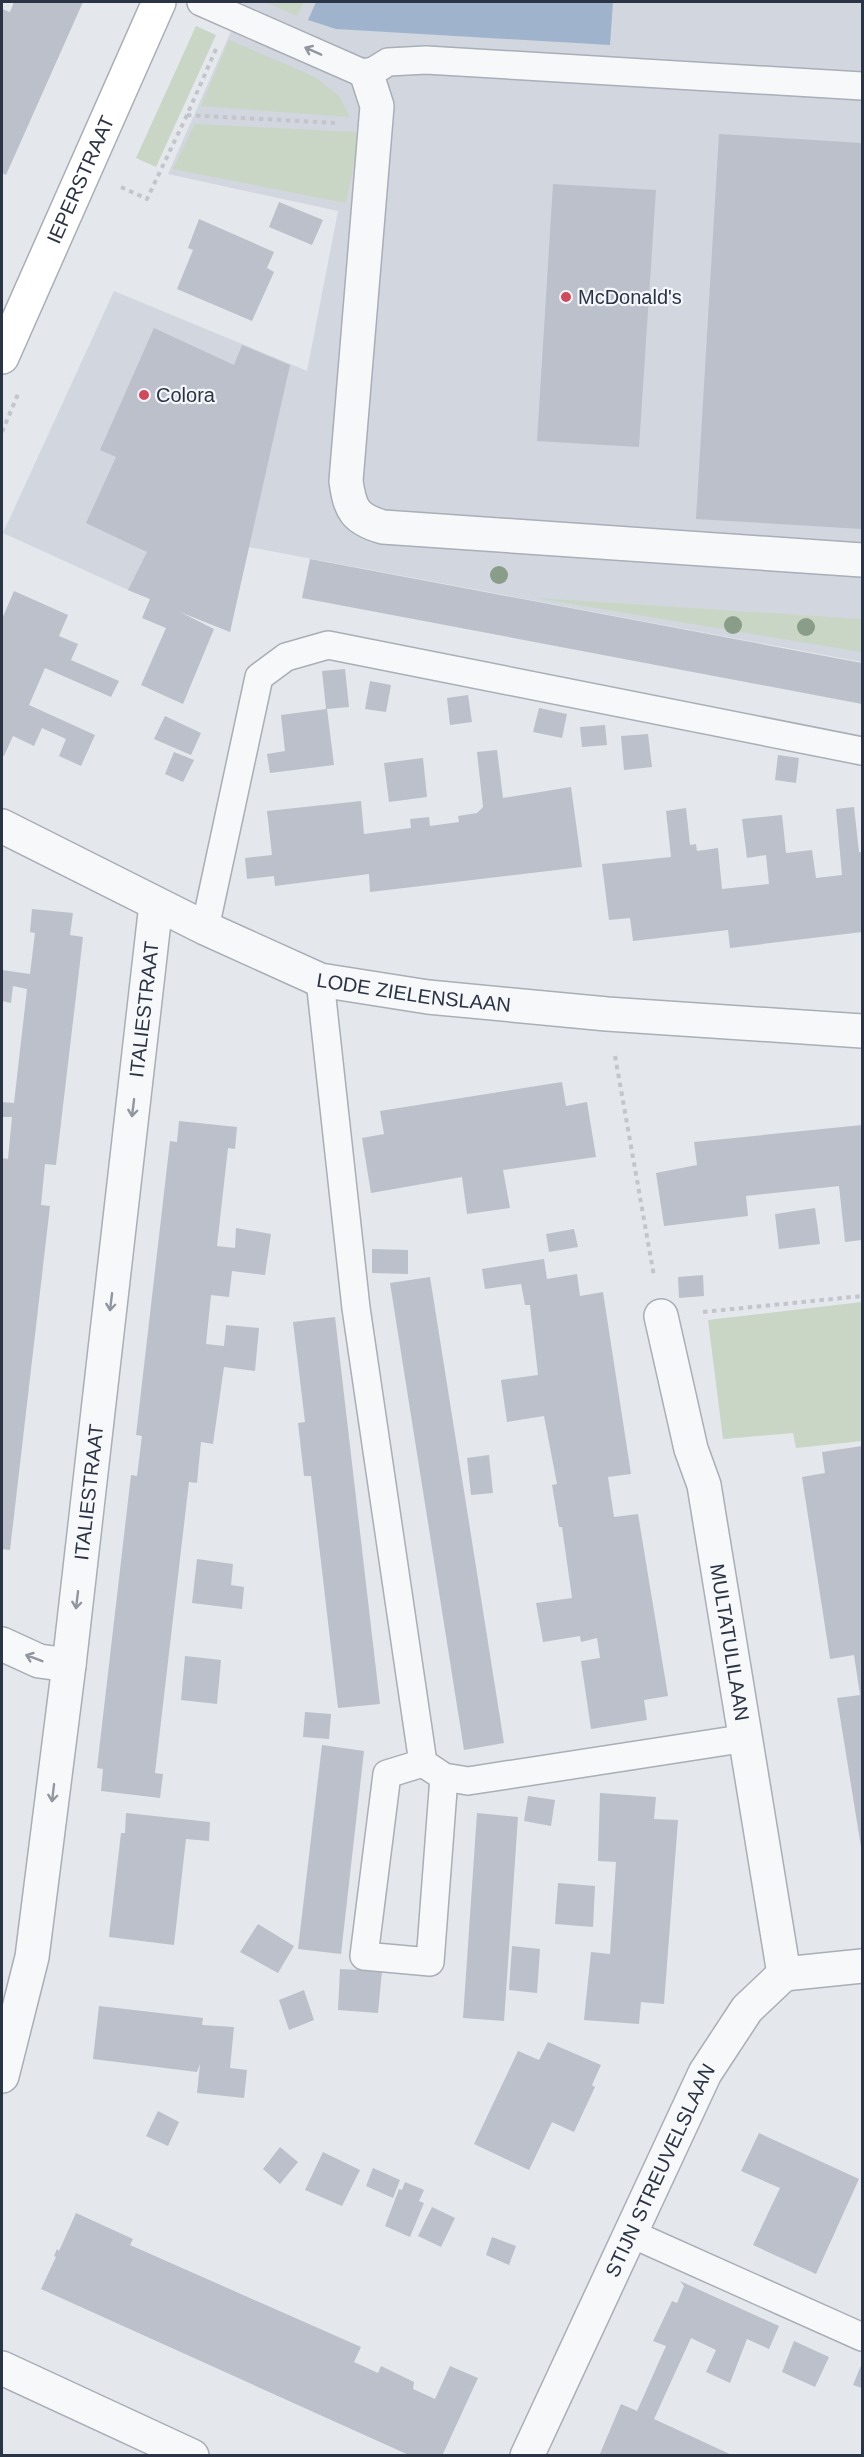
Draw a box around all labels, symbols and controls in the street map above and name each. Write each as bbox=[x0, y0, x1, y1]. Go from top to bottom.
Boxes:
one-way arrow bbox=[305, 45, 323, 56]
street label: IEPERSTRAAT bbox=[43, 112, 118, 247]
place label: McDonald's bbox=[578, 286, 682, 308]
marker: McDonald's bbox=[559, 290, 573, 304]
place label: Colora bbox=[156, 384, 216, 406]
marker: Colora bbox=[137, 388, 151, 402]
street label: ITALIESTRAAT bbox=[125, 940, 163, 1079]
street label: LODE ZIELENSLAAN bbox=[315, 969, 512, 1016]
one-way arrow bbox=[127, 1098, 138, 1117]
one-way arrow bbox=[105, 1291, 116, 1311]
street label: ITALIESTRAAT bbox=[70, 1423, 107, 1562]
street label: MULTATULILAAN bbox=[706, 1562, 753, 1723]
one-way arrow bbox=[71, 1589, 82, 1609]
one-way arrow bbox=[26, 1652, 44, 1663]
one-way arrow bbox=[47, 1783, 58, 1803]
street label: STIJN STREUVELSLAAN bbox=[601, 2060, 719, 2280]

